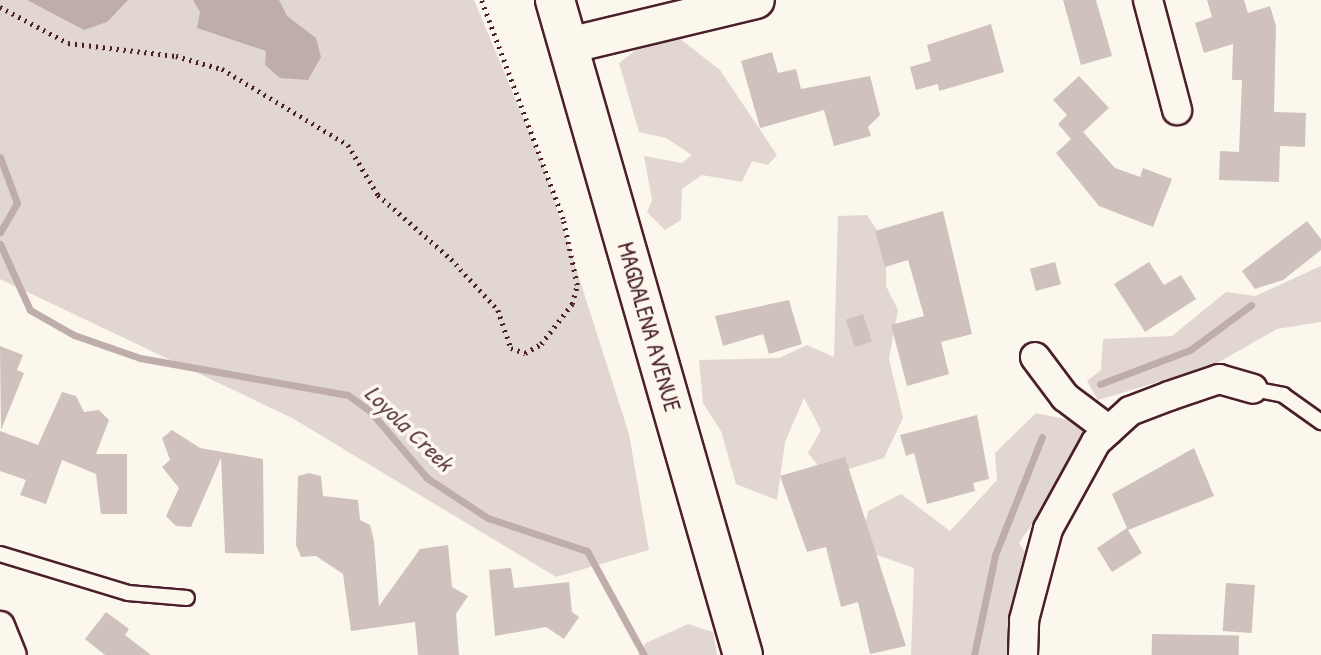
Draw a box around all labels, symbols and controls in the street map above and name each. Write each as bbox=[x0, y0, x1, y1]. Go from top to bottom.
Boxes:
street label: MAGDALENA AVENUE bbox=[612, 239, 686, 415]
water label: Loyola Creek bbox=[359, 379, 459, 477]

